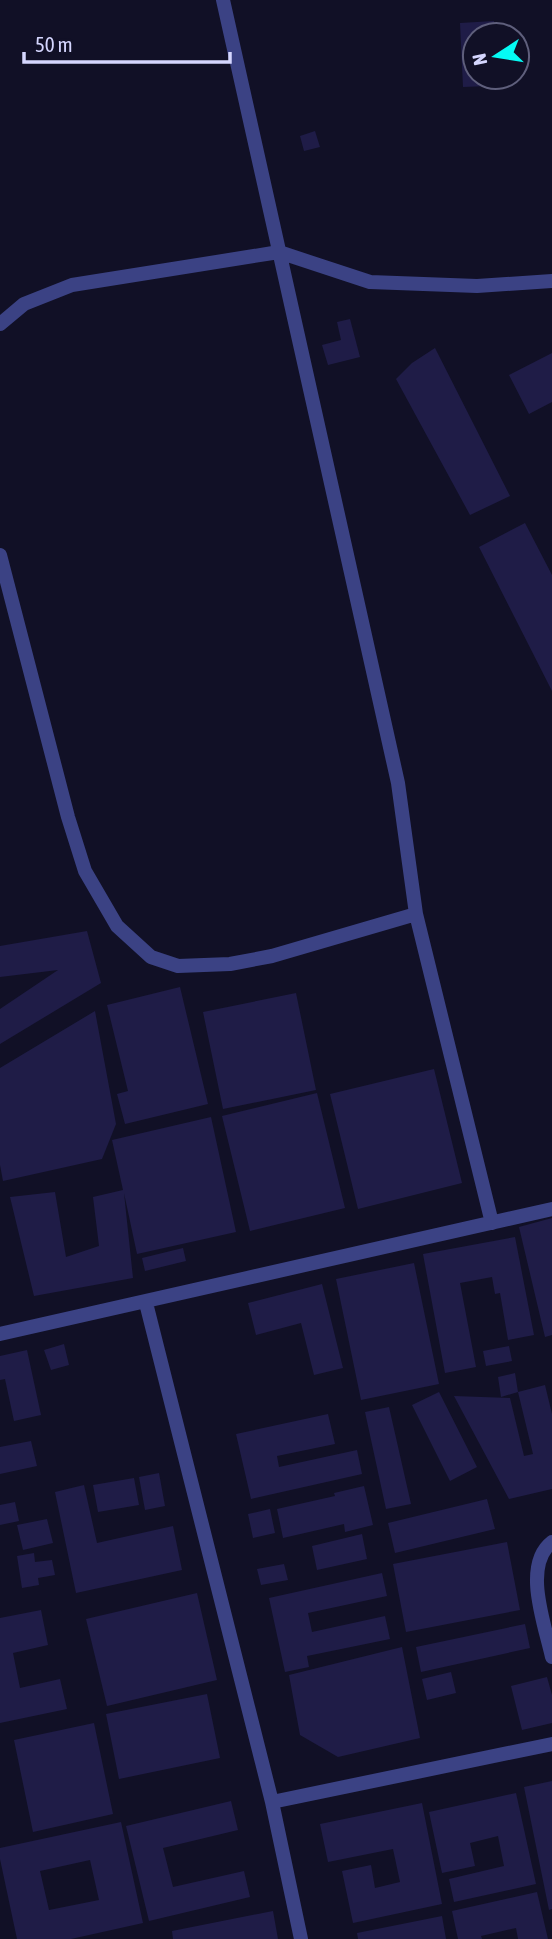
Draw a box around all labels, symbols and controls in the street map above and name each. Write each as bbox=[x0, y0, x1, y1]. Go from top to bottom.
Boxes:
scale bar bbox=[24, 21, 231, 65]
north arrow bbox=[461, 21, 531, 91]
text: 50 m bbox=[35, 32, 73, 56]
text: N bbox=[467, 52, 491, 67]

